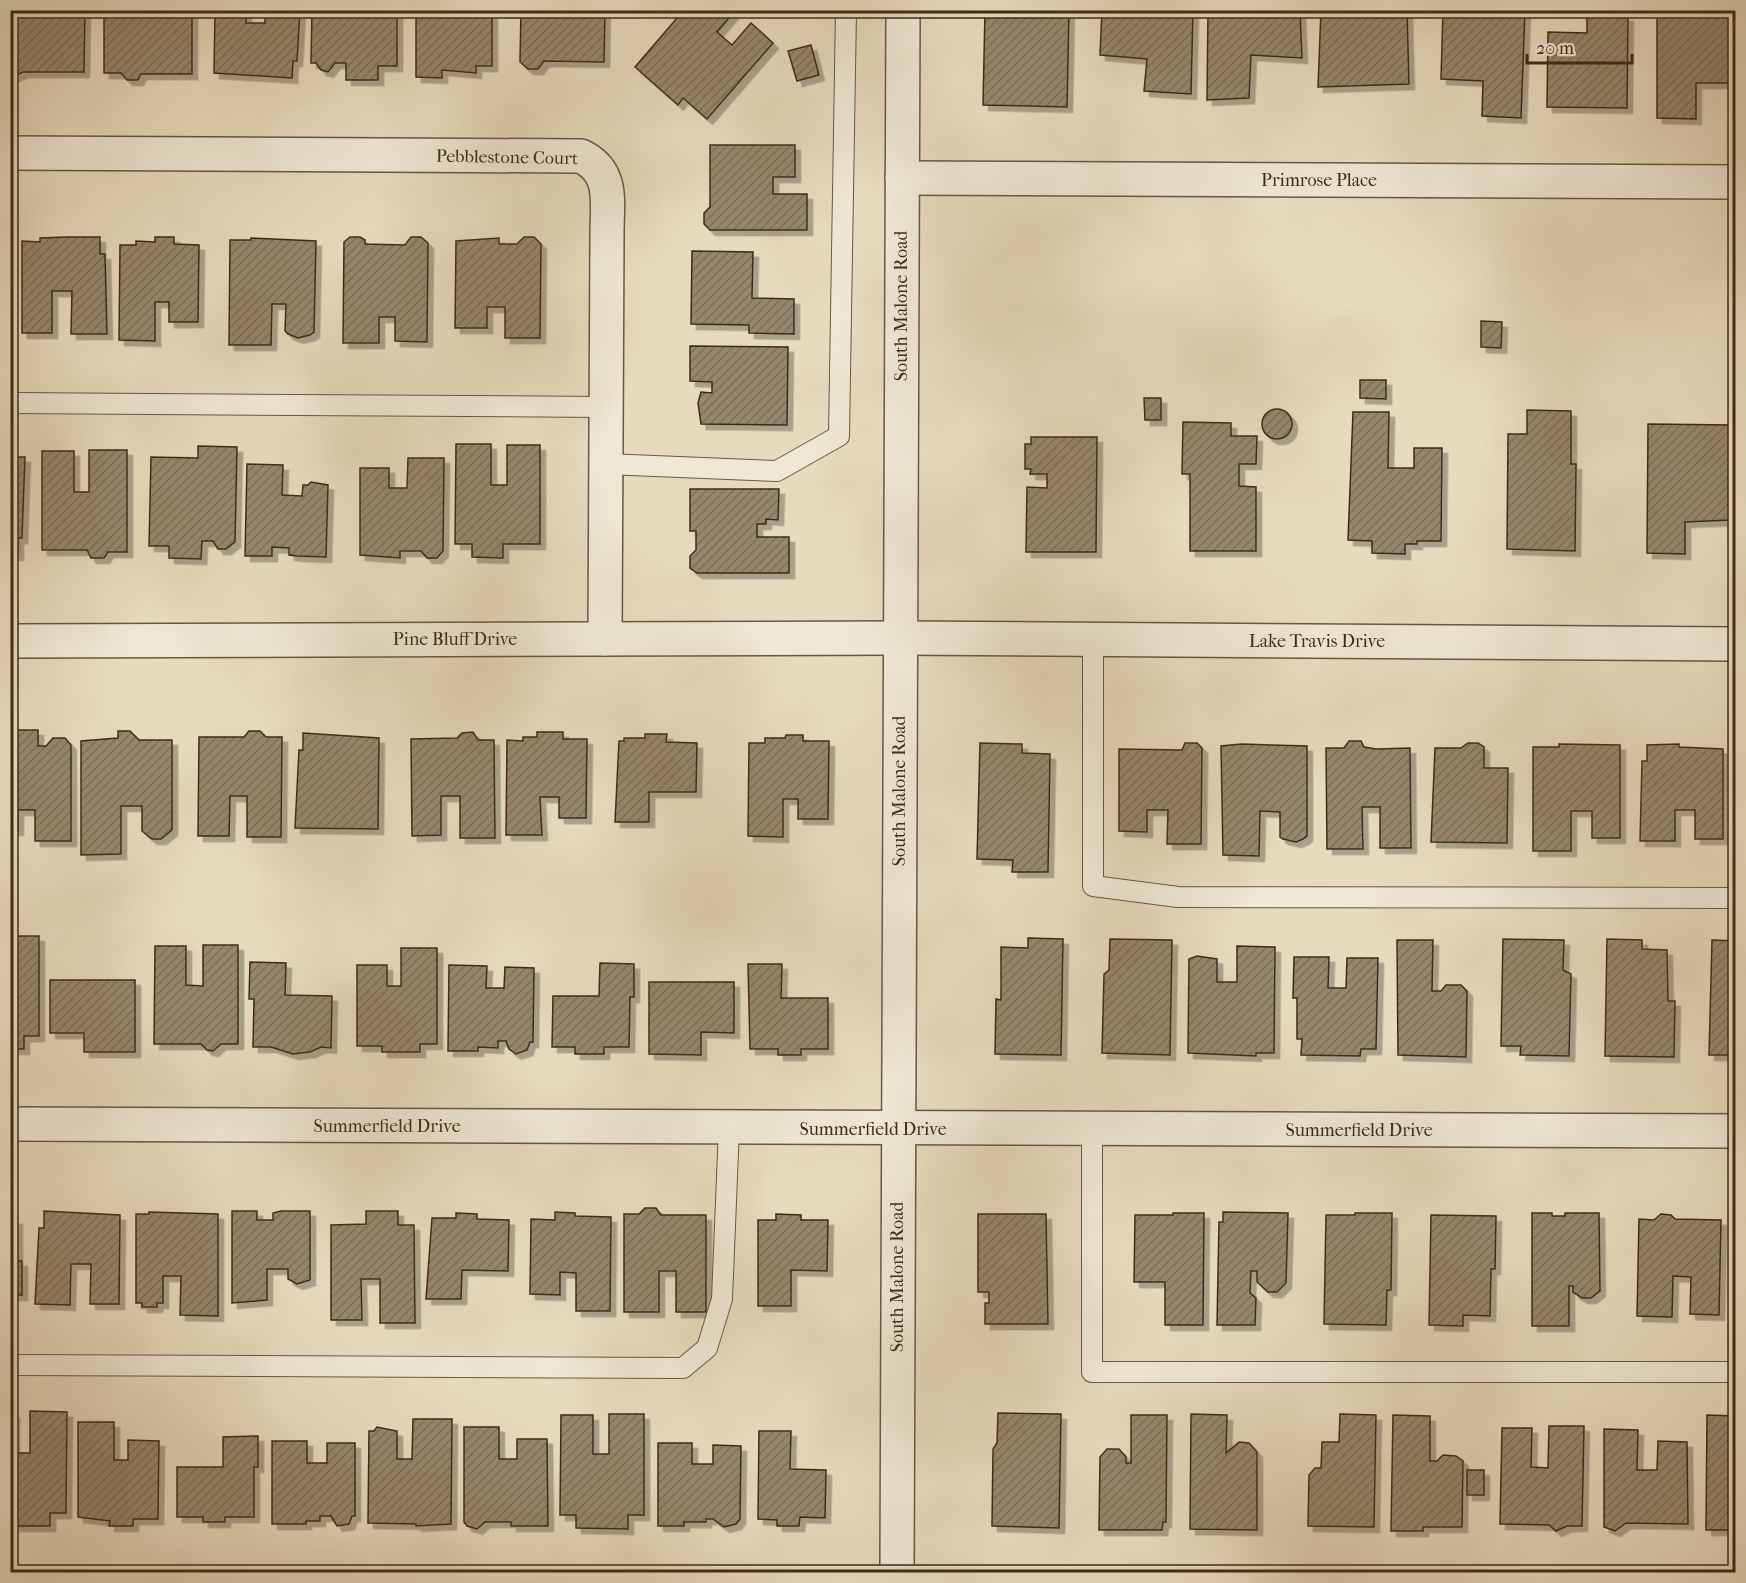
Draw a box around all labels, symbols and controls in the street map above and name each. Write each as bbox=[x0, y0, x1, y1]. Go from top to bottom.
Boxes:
scale bar bbox=[1527, 27, 1632, 65]
text: 20 m bbox=[1536, 38, 1574, 59]
street label: Pebblestone Court bbox=[436, 146, 579, 169]
street label: Primrose Place bbox=[1261, 170, 1377, 191]
street label: South Malone Road bbox=[891, 230, 912, 381]
street label: Pine Bluff Drive bbox=[393, 629, 517, 650]
street label: Lake Travis Drive bbox=[1249, 631, 1385, 652]
street label: South Malone Road bbox=[889, 715, 910, 866]
street label: Summerfield Drive bbox=[313, 1116, 461, 1137]
street label: Summerfield Drive bbox=[799, 1119, 947, 1140]
street label: Summerfield Drive bbox=[1285, 1120, 1433, 1141]
street label: South Malone Road bbox=[887, 1201, 908, 1352]

